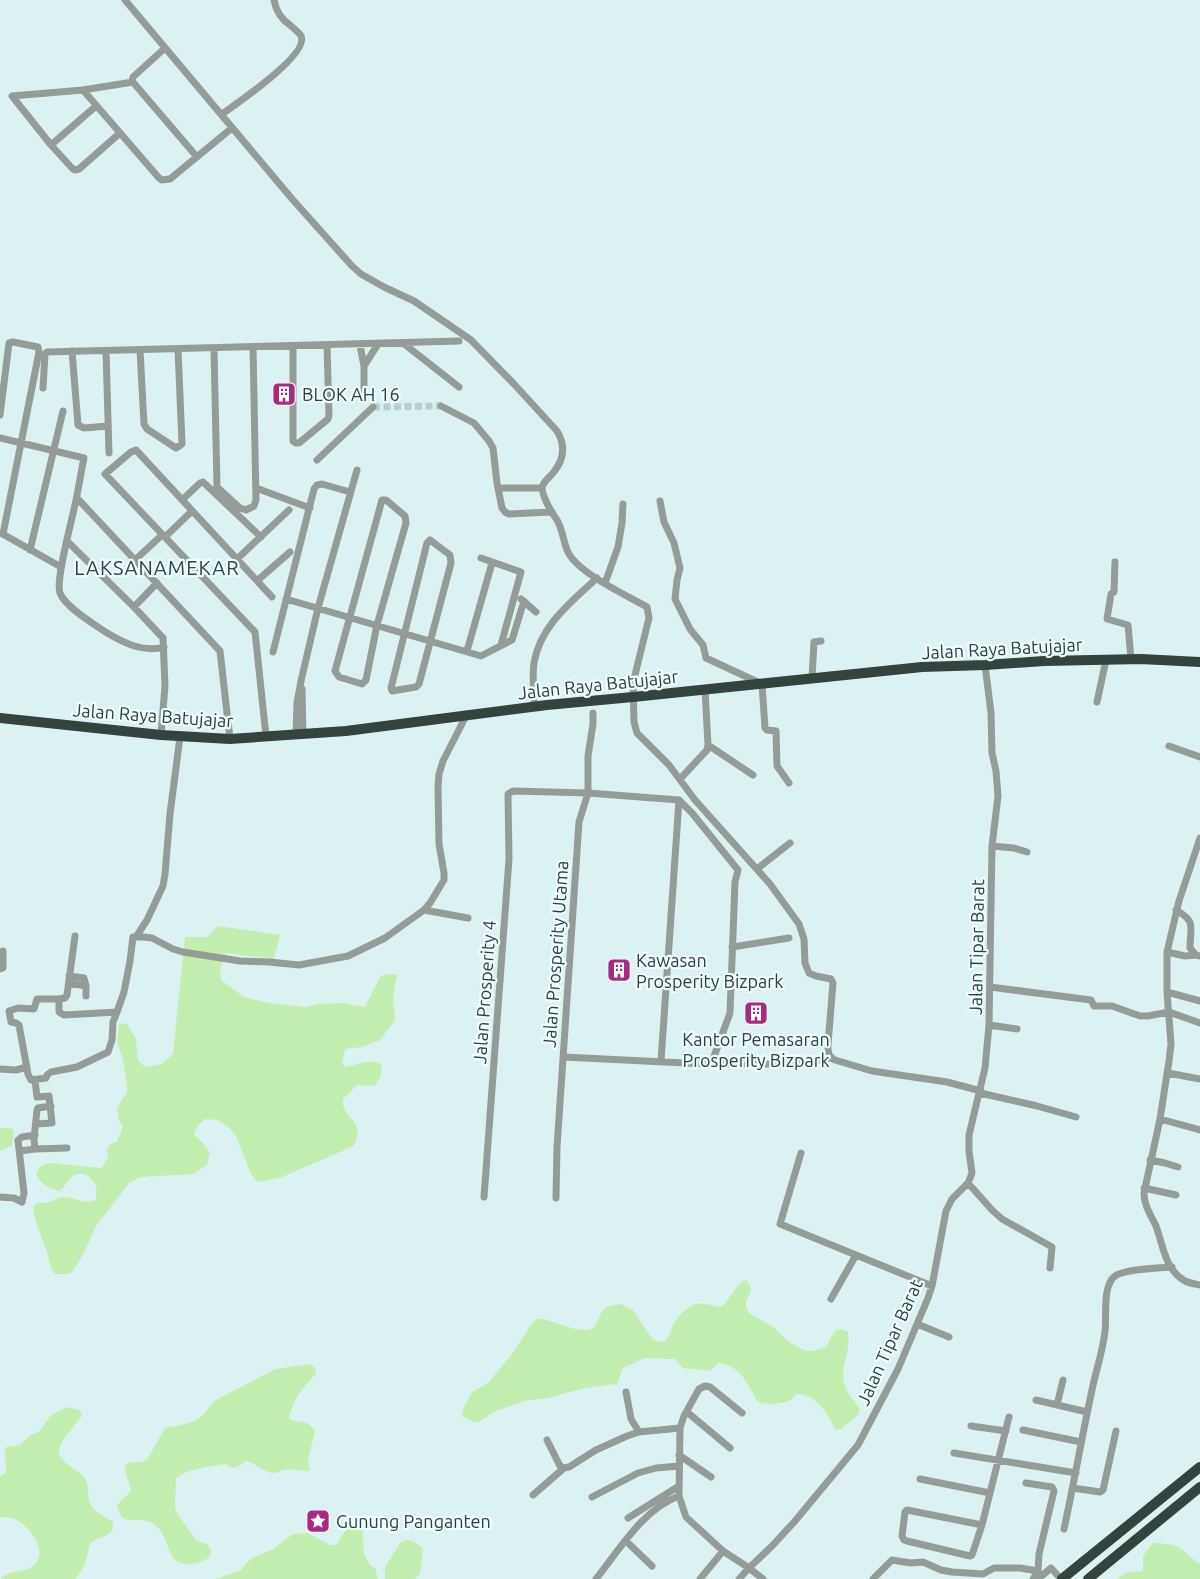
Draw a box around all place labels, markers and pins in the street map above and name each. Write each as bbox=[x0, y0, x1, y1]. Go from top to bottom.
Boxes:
building icon: BLOK AH 16 bbox=[271, 381, 297, 407]
place label: BLOK AH 16 bbox=[302, 384, 400, 404]
place label: Kawasan Prosperity Bizpark bbox=[636, 950, 783, 991]
building icon: Kawasan Prosperity Bizpark bbox=[606, 957, 632, 983]
building icon: Kantor Pemasaran Prosperity Bizpark bbox=[743, 1000, 769, 1026]
place label: Kantor Pemasaran Prosperity Bizpark bbox=[682, 1029, 830, 1070]
place icon: Gunung Panganten bbox=[305, 1508, 331, 1534]
place label: Gunung Panganten bbox=[336, 1511, 491, 1531]

